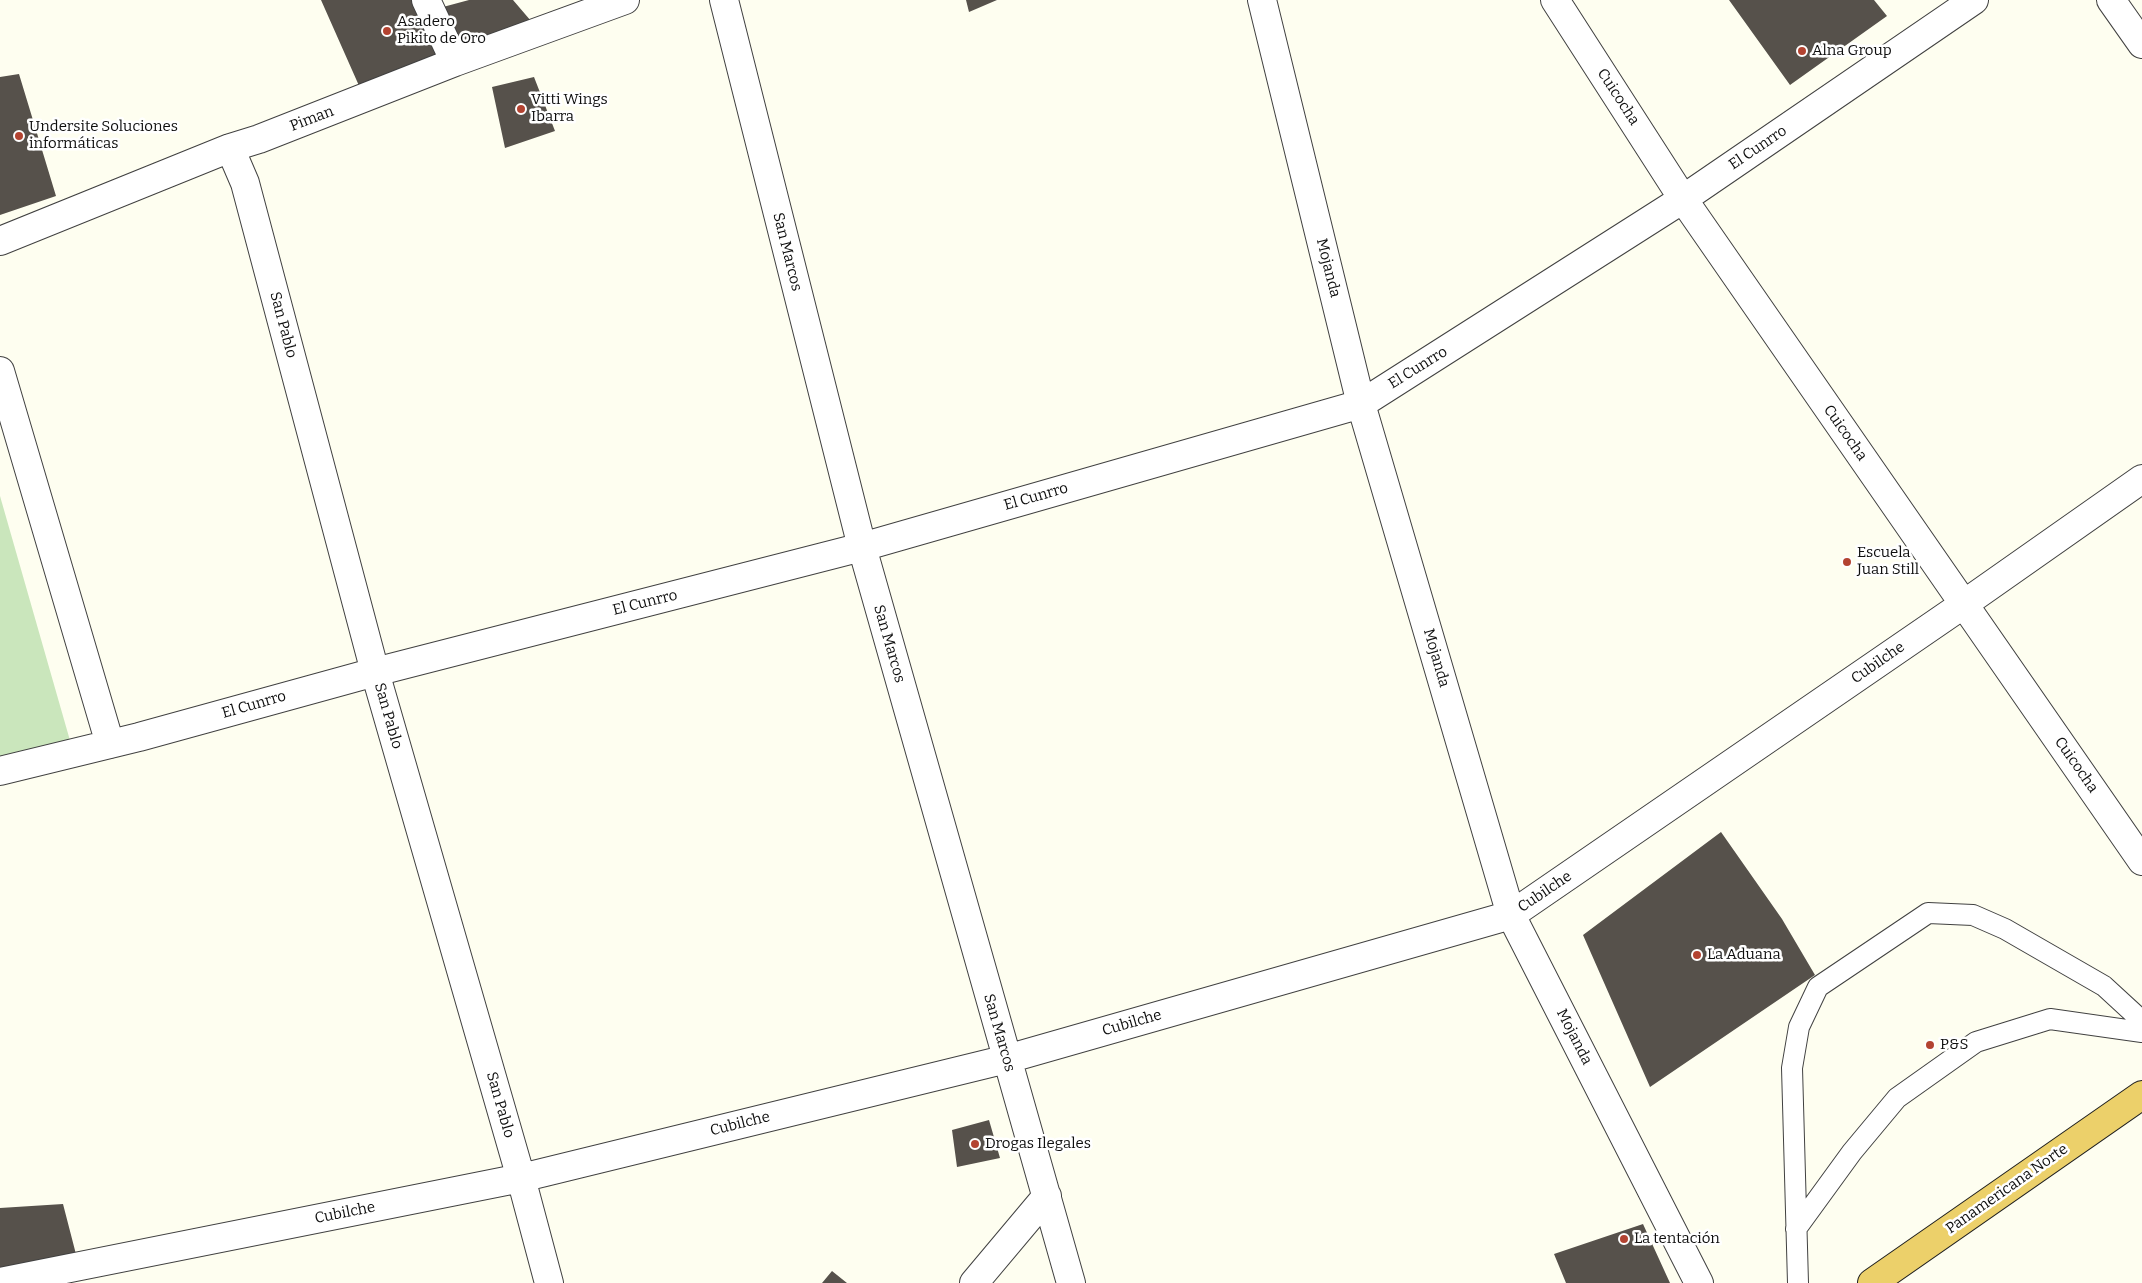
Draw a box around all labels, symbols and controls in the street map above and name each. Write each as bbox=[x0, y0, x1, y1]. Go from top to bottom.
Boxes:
place label: Asadero Pikito de Oro bbox=[397, 13, 486, 48]
marker: Asadero Pikito de Oro bbox=[381, 25, 393, 37]
place label: Alna Group bbox=[1812, 42, 1892, 60]
marker: Alna Group bbox=[1796, 45, 1808, 57]
street label: Cuicocha bbox=[1593, 65, 1643, 129]
place label: Vitti Wings Ibarra bbox=[531, 91, 608, 126]
street label: Piman bbox=[288, 102, 336, 136]
marker: Vitti Wings Ibarra bbox=[515, 103, 527, 115]
place label: Undersite Soluciones informáticas bbox=[29, 118, 178, 153]
street label: El Cunrro bbox=[1726, 122, 1790, 174]
marker: Undersite Soluciones informáticas bbox=[13, 130, 25, 142]
street label: San Marcos bbox=[769, 211, 805, 293]
street label: Mojanda bbox=[1312, 237, 1344, 299]
street label: San Pablo bbox=[266, 290, 300, 360]
street label: El Cunrro bbox=[1385, 343, 1451, 393]
street label: Cuicocha bbox=[1819, 402, 1871, 464]
street label: El Cunrro bbox=[1002, 479, 1070, 515]
place label: Escuela Juan Still bbox=[1857, 544, 1919, 579]
marker: Escuela Juan Still bbox=[1841, 556, 1853, 568]
street label: El Cunrro bbox=[611, 586, 679, 620]
street label: San Marcos bbox=[869, 603, 909, 685]
street label: Mojanda bbox=[1419, 627, 1453, 689]
street label: Cubilche bbox=[1848, 638, 1908, 688]
street label: San Pablo bbox=[370, 681, 406, 751]
street label: El Cunrro bbox=[220, 687, 288, 723]
street label: Cuicocha bbox=[2050, 734, 2102, 796]
street label: Cubilche bbox=[1515, 867, 1575, 917]
place label: La Aduana bbox=[1707, 946, 1781, 964]
marker: La Aduana bbox=[1691, 949, 1703, 961]
street label: San Marcos bbox=[979, 992, 1019, 1074]
street label: Cubilche bbox=[1100, 1006, 1164, 1040]
street label: Mojanda bbox=[1552, 1006, 1596, 1068]
place label: P&S bbox=[1940, 1036, 1968, 1054]
marker: P&S bbox=[1924, 1039, 1936, 1051]
street label: San Pablo bbox=[482, 1070, 518, 1140]
street label: Cubilche bbox=[708, 1108, 772, 1140]
place label: Drogas Ilegales bbox=[985, 1135, 1091, 1153]
marker: Drogas Ilegales bbox=[969, 1138, 981, 1150]
street label: Panamericana Norte bbox=[1943, 1140, 2071, 1238]
street label: Cubilche bbox=[313, 1198, 377, 1228]
place label: La tentación bbox=[1634, 1230, 1720, 1248]
marker: La tentación bbox=[1618, 1233, 1630, 1245]

